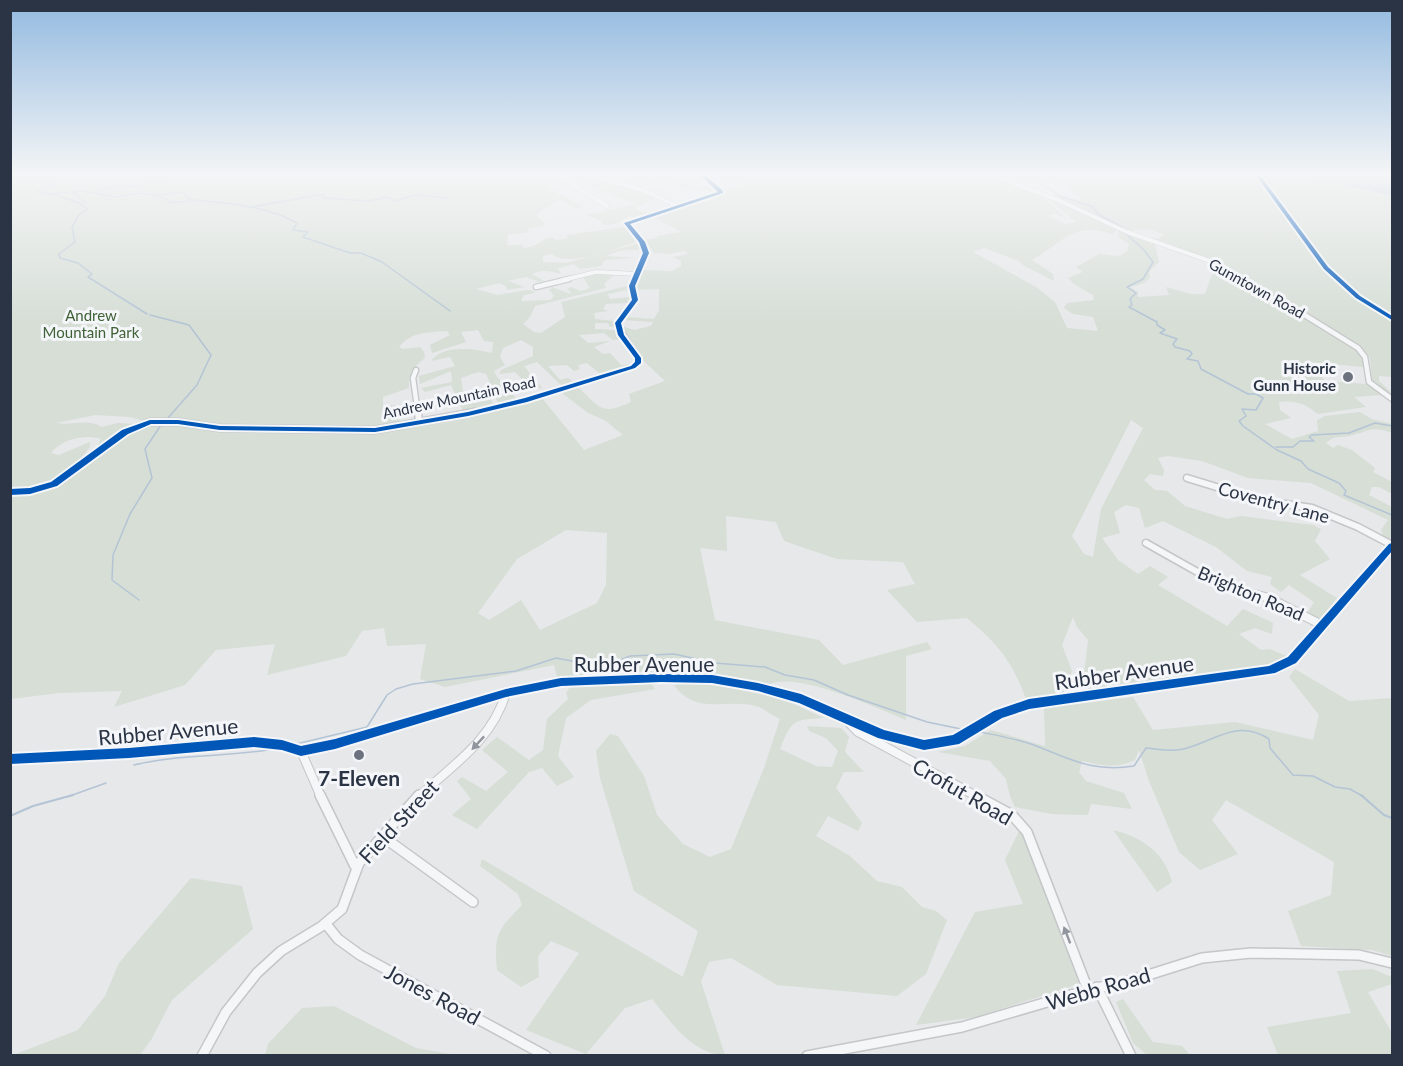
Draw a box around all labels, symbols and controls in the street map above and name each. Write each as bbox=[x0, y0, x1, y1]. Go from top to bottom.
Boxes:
street label: Gunntown Road bbox=[1206, 254, 1308, 322]
park label: Andrew Mountain Park bbox=[43, 306, 140, 341]
place label: Historic Gunn House bbox=[1253, 359, 1336, 394]
marker: Historic Gunn House bbox=[1341, 370, 1355, 384]
street label: Andrew Mountain Road bbox=[381, 372, 537, 422]
street label: Coventry Lane bbox=[1216, 477, 1332, 527]
street label: Brighton Road bbox=[1195, 561, 1307, 625]
street label: Rubber Avenue bbox=[1053, 650, 1195, 694]
street label: Rubber Avenue bbox=[574, 651, 714, 676]
street label: Rubber Avenue bbox=[97, 712, 239, 750]
one-way arrow bbox=[472, 736, 486, 750]
marker: 7-Eleven bbox=[352, 748, 366, 762]
street label: Crofut Road bbox=[909, 752, 1017, 830]
place label: 7-Eleven bbox=[318, 765, 400, 790]
street label: Field Street bbox=[353, 774, 443, 868]
one-way arrow bbox=[1062, 926, 1071, 944]
street label: Jones Road bbox=[381, 958, 485, 1030]
street label: Webb Road bbox=[1043, 961, 1153, 1015]

